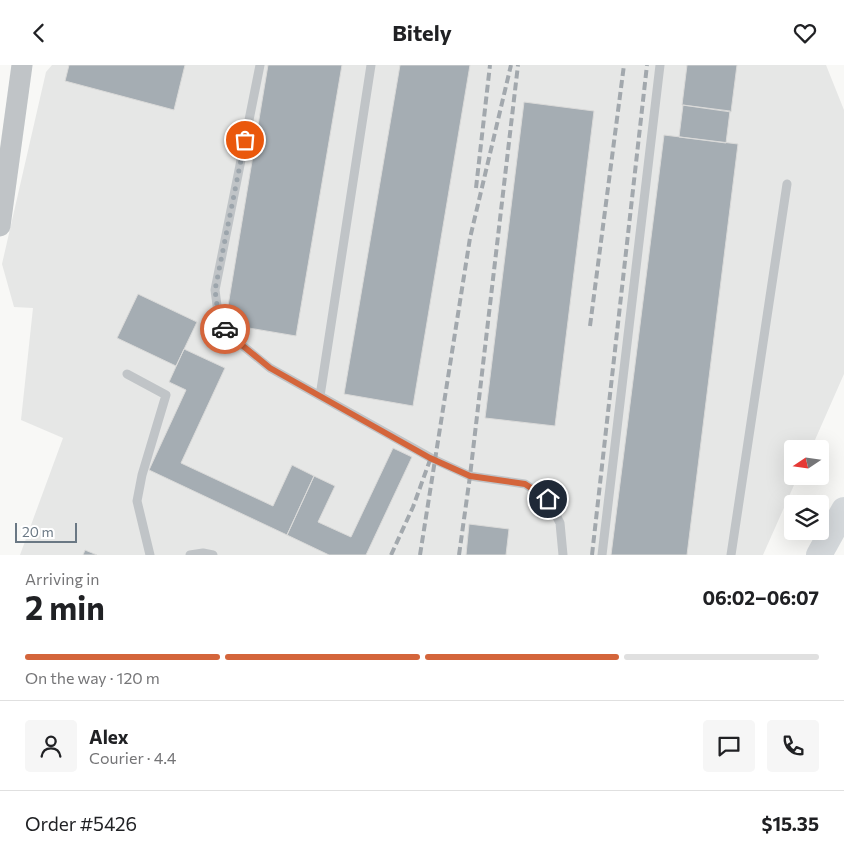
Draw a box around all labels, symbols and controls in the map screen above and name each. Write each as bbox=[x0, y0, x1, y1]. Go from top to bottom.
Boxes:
icon: back bbox=[25, 19, 53, 47]
text: Bitely bbox=[392, 19, 452, 46]
icon: heart bbox=[791, 19, 819, 47]
pin bbox=[224, 119, 266, 161]
icon: bag bbox=[231, 126, 259, 154]
courier bbox=[200, 304, 250, 354]
icon: car bbox=[211, 315, 239, 343]
north arrow bbox=[784, 440, 829, 485]
map controls bbox=[784, 440, 829, 540]
pin bbox=[527, 478, 569, 520]
icon: home bbox=[534, 485, 562, 513]
button: layers bbox=[784, 495, 829, 540]
scale bar bbox=[15, 520, 78, 543]
text: 20 m bbox=[22, 523, 54, 540]
text: Arriving in bbox=[25, 569, 99, 588]
text: 06:02–06:07 bbox=[702, 586, 819, 609]
text: 2 min bbox=[25, 587, 105, 627]
text: On the way · 120 m bbox=[25, 668, 160, 687]
button: person bbox=[25, 720, 77, 772]
button: chat bbox=[703, 720, 755, 772]
button: phone bbox=[767, 720, 819, 772]
text: Alex bbox=[89, 725, 129, 748]
text: Courier · 4.4 bbox=[89, 748, 176, 767]
text: Order #5426 bbox=[25, 812, 137, 835]
text: $15.35 bbox=[762, 812, 819, 835]

